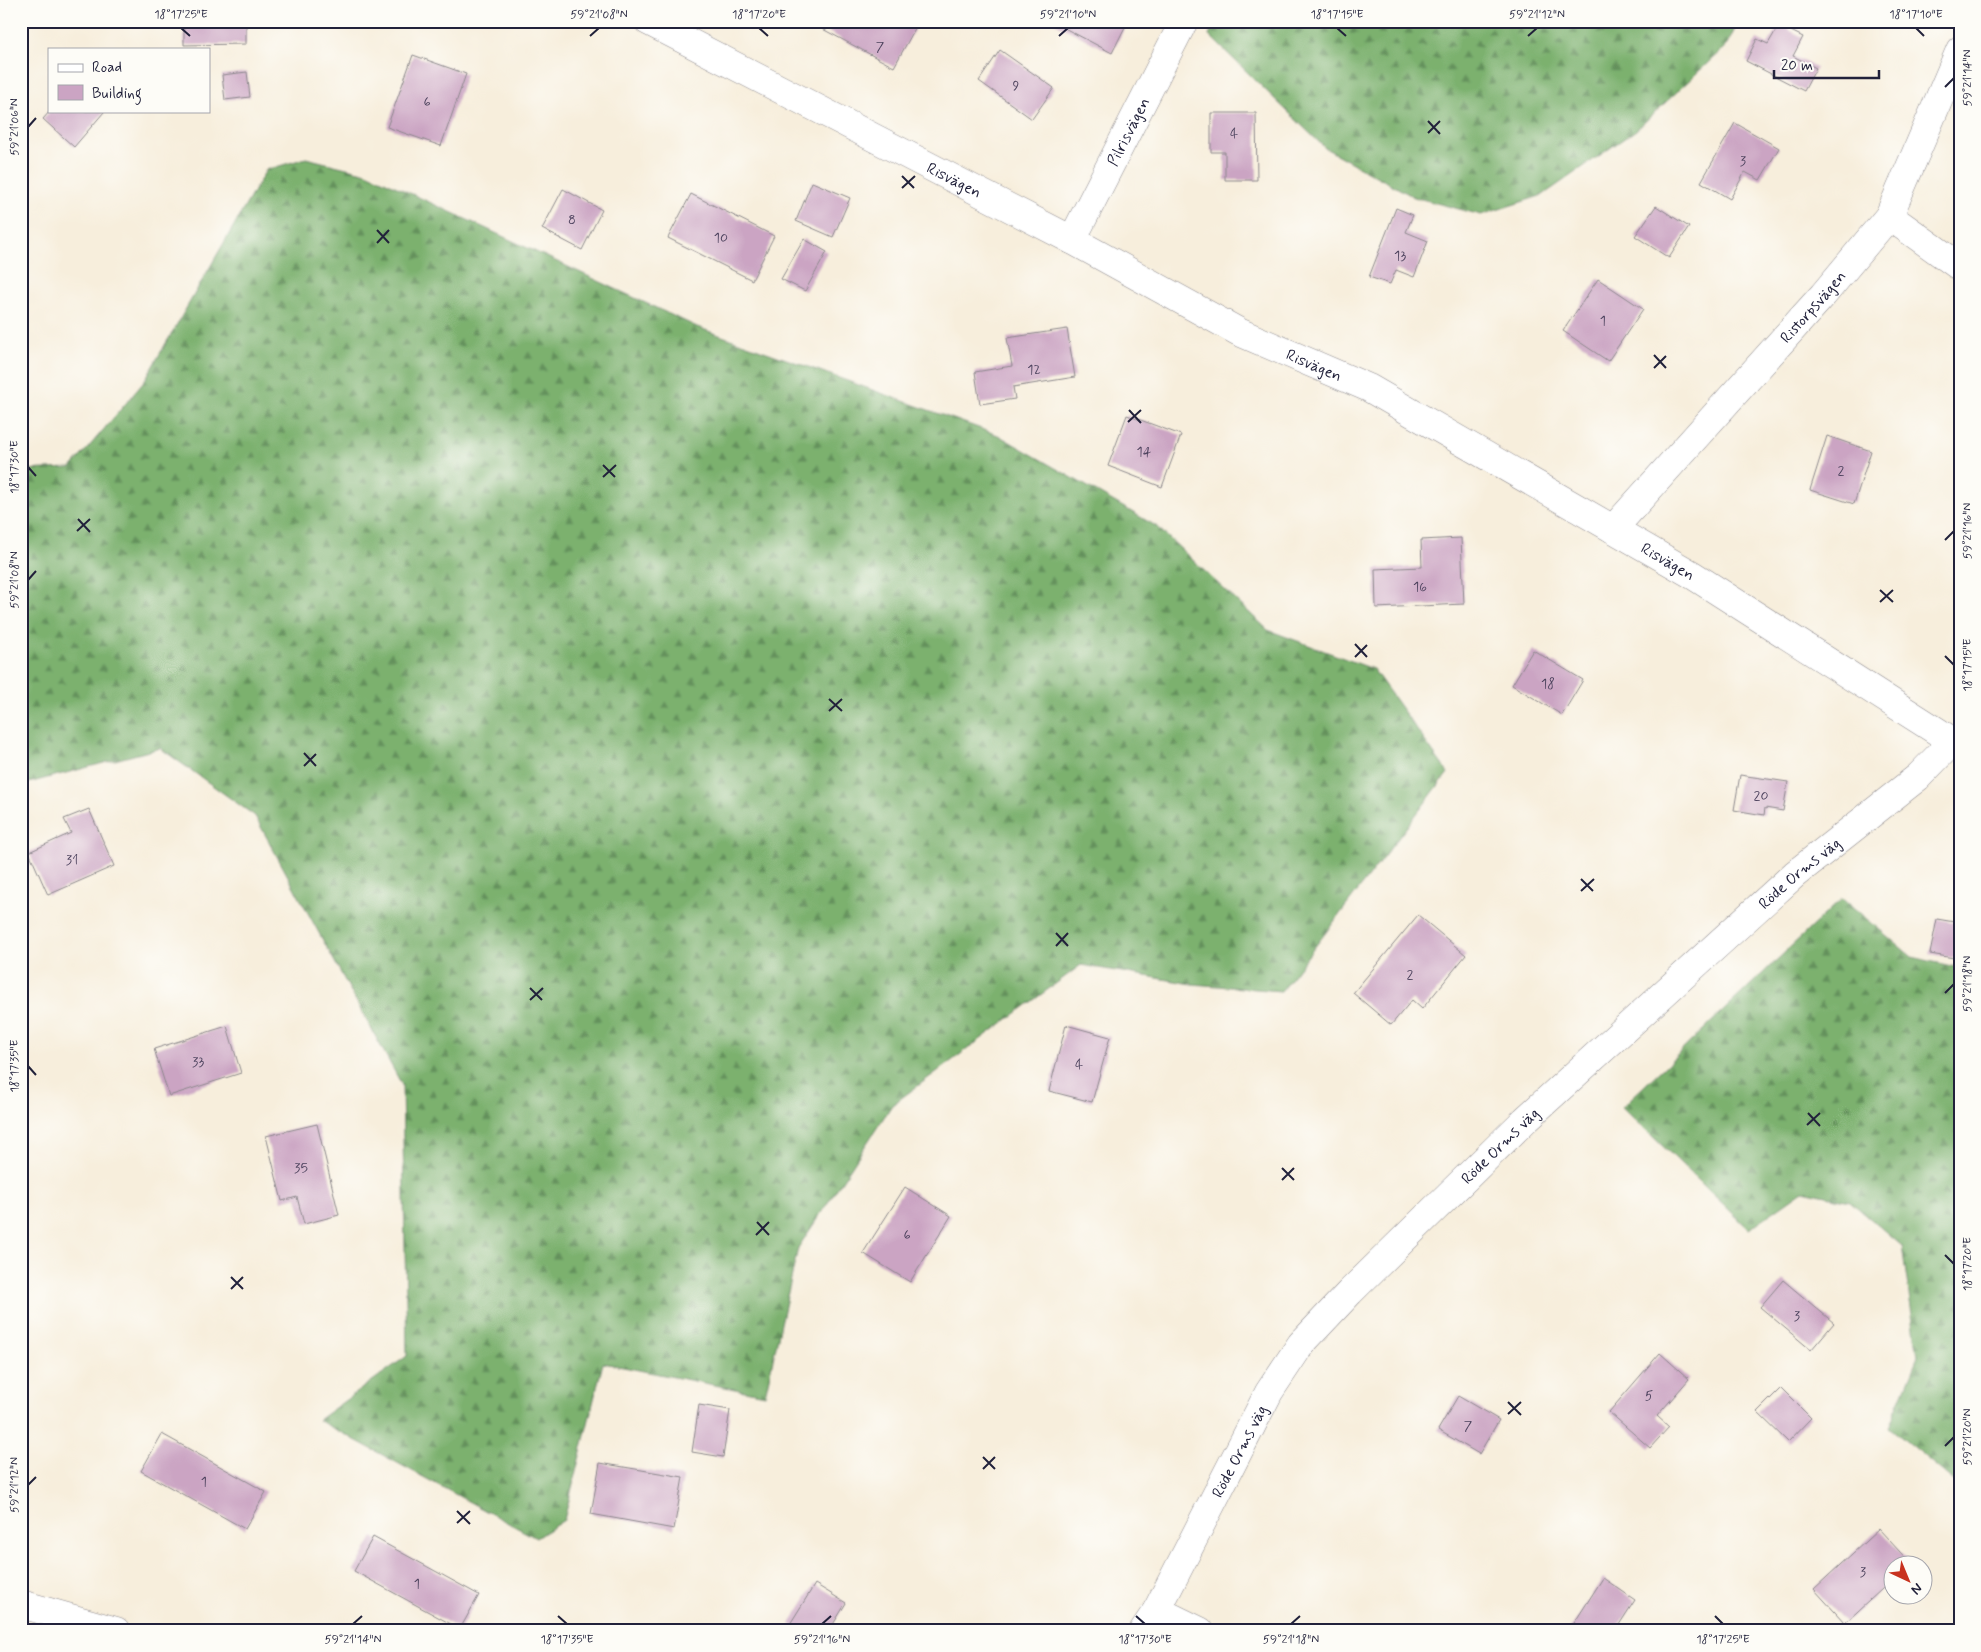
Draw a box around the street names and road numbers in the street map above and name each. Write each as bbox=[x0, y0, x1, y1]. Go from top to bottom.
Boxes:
street label: Pilrisvägen bbox=[1103, 94, 1155, 170]
street label: Risvägen bbox=[923, 158, 985, 204]
street label: Ristorpsvägen bbox=[1776, 267, 1851, 348]
street label: Risvägen bbox=[1283, 345, 1345, 387]
street label: Risvägen bbox=[1637, 538, 1698, 586]
street label: Röde Orms väg bbox=[1754, 833, 1845, 914]
street label: Röde Orms väg bbox=[1457, 1103, 1544, 1189]
street label: Röde Orms väg bbox=[1208, 1402, 1273, 1502]

